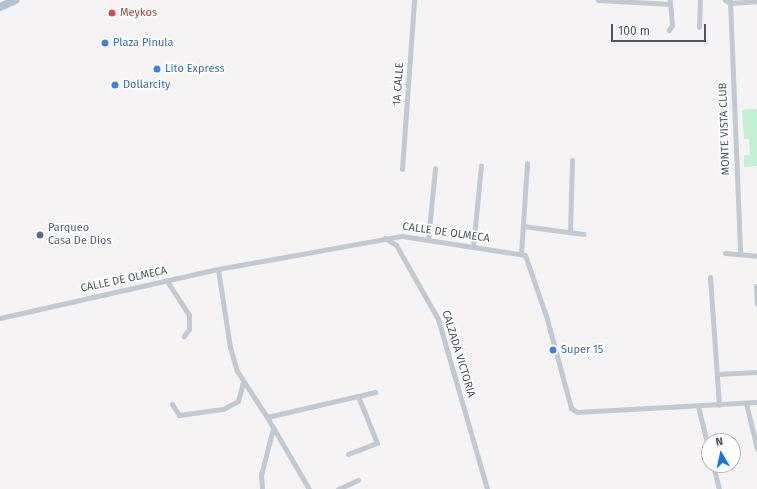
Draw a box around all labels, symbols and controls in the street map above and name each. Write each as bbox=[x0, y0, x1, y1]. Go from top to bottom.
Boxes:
place label: Meykos bbox=[120, 6, 157, 20]
marker: Meykos bbox=[107, 8, 117, 18]
scale bar bbox=[613, 16, 708, 42]
text: 100 m bbox=[618, 24, 650, 38]
place label: Plaza Pinula bbox=[113, 36, 173, 50]
marker: Plaza Pinula bbox=[100, 38, 110, 48]
place label: Lito Express bbox=[165, 62, 225, 76]
street label: 1A CALLE bbox=[391, 62, 407, 106]
marker: Lito Express bbox=[152, 64, 162, 74]
place label: Dollarcity bbox=[123, 78, 170, 92]
marker: Dollarcity bbox=[110, 80, 120, 90]
street label: MONTE VISTA CLUB bbox=[717, 82, 733, 176]
street label: CALLE DE OLMECA bbox=[402, 220, 490, 246]
place label: Parqueo Casa De Dios bbox=[48, 222, 112, 248]
marker: Parqueo Casa De Dios bbox=[35, 230, 45, 240]
street label: CALLE DE OLMECA bbox=[80, 264, 168, 296]
street label: CALZADA VICTORIA bbox=[438, 309, 478, 399]
place label: Super 15 bbox=[561, 343, 603, 357]
marker: Super 15 bbox=[548, 345, 558, 355]
north arrow bbox=[701, 433, 741, 473]
text: N bbox=[715, 435, 724, 449]

